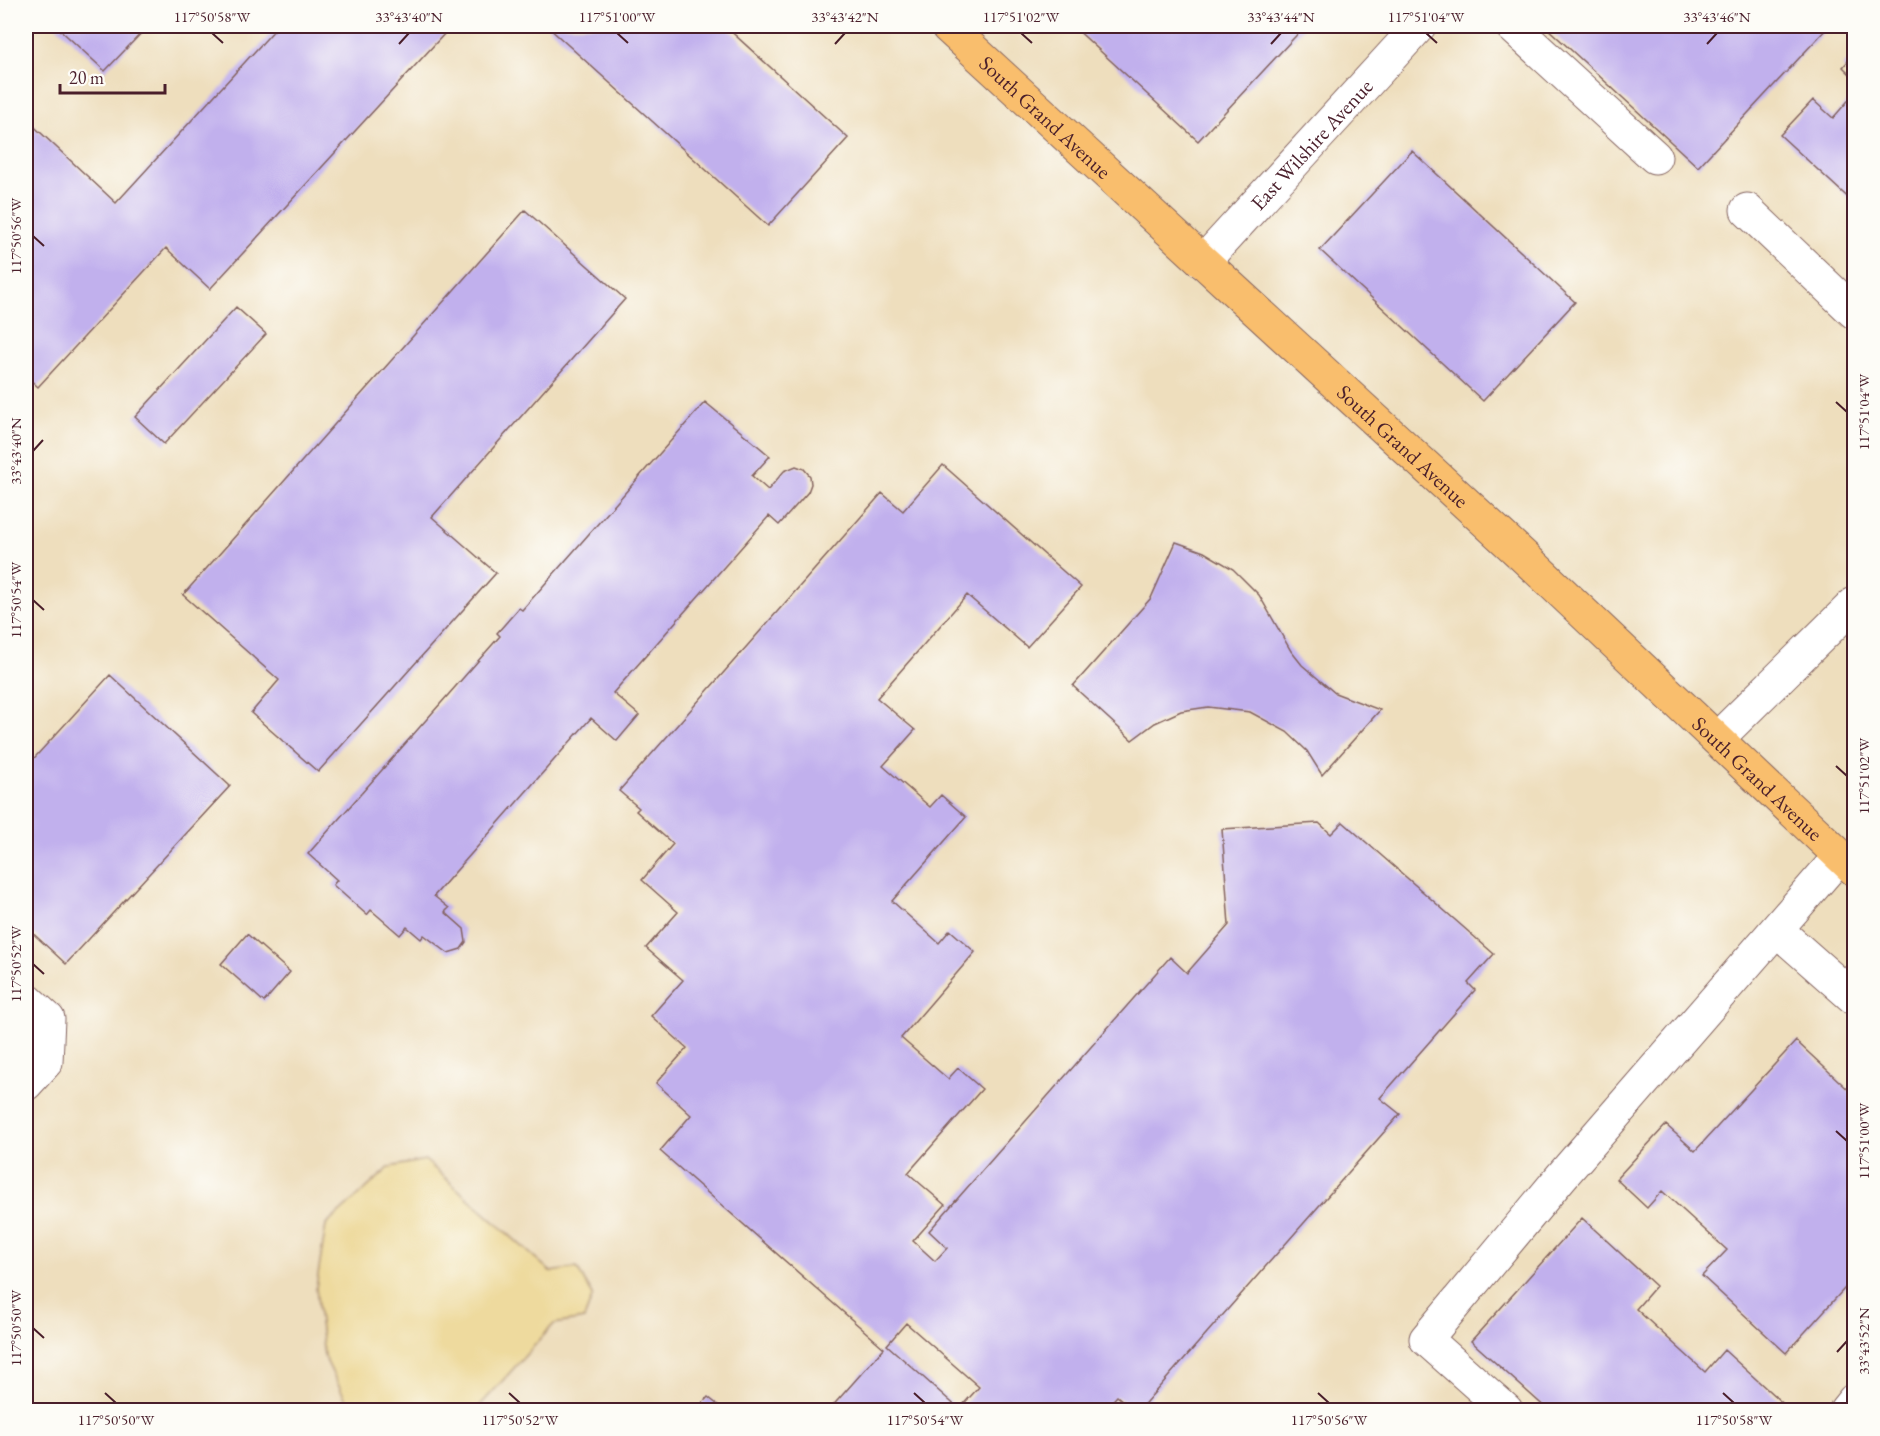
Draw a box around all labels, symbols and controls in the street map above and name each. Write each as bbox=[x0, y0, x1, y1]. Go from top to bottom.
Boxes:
text: 117°50'58"W bbox=[174, 7, 250, 26]
text: 33°43'40"N bbox=[375, 7, 443, 26]
text: 117°51'00"W bbox=[579, 7, 655, 26]
text: 33°43'42"N bbox=[811, 7, 879, 26]
text: 117°51'02"W bbox=[983, 7, 1059, 26]
text: 33°43'44"N bbox=[1247, 7, 1315, 26]
text: 117°51'04"W bbox=[1388, 7, 1464, 26]
text: 33°43'46"N bbox=[1683, 7, 1751, 26]
street label: South Grand Avenue bbox=[974, 49, 1117, 184]
scale bar bbox=[60, 57, 165, 95]
text: 20 m bbox=[69, 66, 104, 89]
street label: East Wilshire Avenue bbox=[1244, 73, 1378, 215]
text: 117°50'56"W bbox=[6, 198, 25, 274]
text: 117°51'04"W bbox=[1854, 374, 1873, 450]
street label: South Grand Avenue bbox=[1332, 378, 1475, 513]
text: 33°43'40"N bbox=[6, 417, 25, 485]
text: 117°50'54"W bbox=[6, 562, 25, 638]
street label: South Grand Avenue bbox=[1687, 710, 1829, 846]
text: 117°51'02"W bbox=[1854, 738, 1873, 814]
text: 117°50'52"W bbox=[6, 926, 25, 1002]
text: 117°51'00"W bbox=[1854, 1103, 1873, 1179]
text: 117°50'50"W bbox=[6, 1290, 25, 1366]
text: 33°43'52"N bbox=[1854, 1307, 1873, 1375]
text: 117°50'50"W bbox=[78, 1410, 154, 1429]
text: 117°50'52"W bbox=[482, 1410, 558, 1429]
text: 117°50'54"W bbox=[887, 1410, 963, 1429]
text: 117°50'56"W bbox=[1291, 1410, 1367, 1429]
text: 117°50'58"W bbox=[1696, 1410, 1772, 1429]

